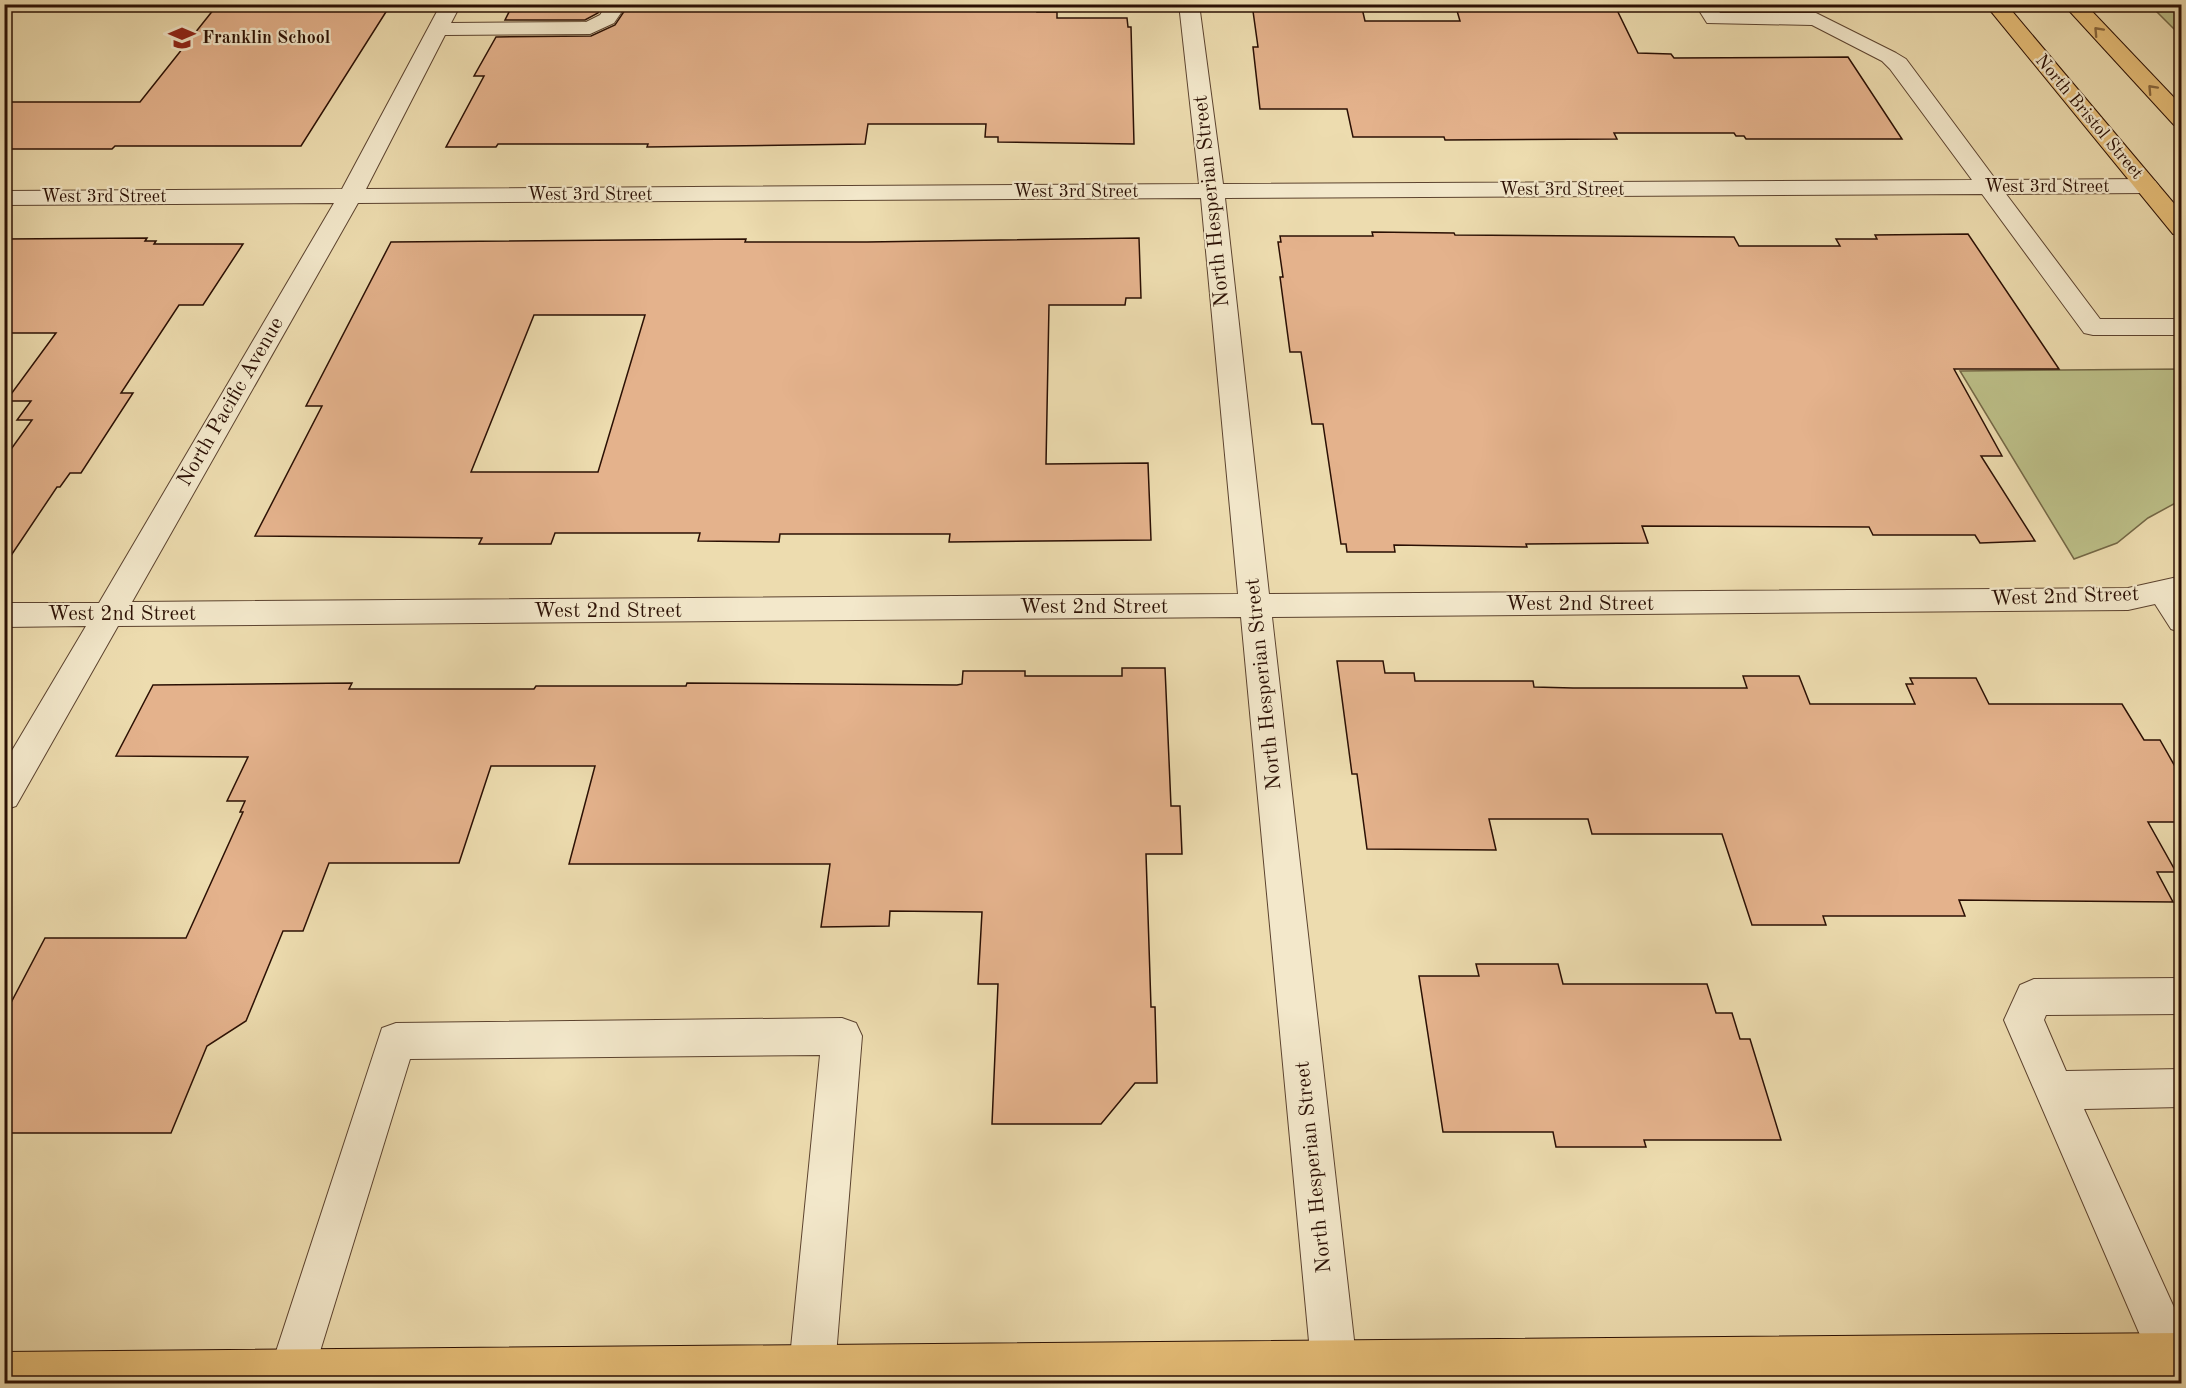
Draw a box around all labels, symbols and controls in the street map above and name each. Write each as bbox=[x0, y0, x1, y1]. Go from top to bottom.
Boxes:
school or university icon: Franklin School bbox=[167, 23, 197, 53]
one-way arrow bbox=[2094, 27, 2105, 37]
place label: Franklin School bbox=[202, 29, 331, 47]
street label: North Bristol Street bbox=[2032, 51, 2146, 183]
one-way arrow bbox=[2148, 85, 2159, 95]
street label: North Hesperian Street bbox=[1190, 94, 1234, 308]
street label: West 3rd Street bbox=[1985, 178, 2109, 196]
street label: West 3rd Street bbox=[1500, 181, 1624, 199]
street label: West 3rd Street bbox=[1014, 183, 1138, 201]
street label: West 3rd Street bbox=[528, 186, 652, 204]
street label: West 3rd Street bbox=[42, 188, 166, 206]
street label: North Pacific Avenue bbox=[174, 314, 288, 490]
street label: North Hesperian Street bbox=[1242, 577, 1286, 791]
street label: West 2nd Street bbox=[1990, 584, 2140, 610]
street label: West 2nd Street bbox=[1506, 594, 1654, 615]
street label: West 2nd Street bbox=[1020, 597, 1168, 618]
street label: West 2nd Street bbox=[534, 601, 682, 622]
street label: West 2nd Street bbox=[48, 604, 196, 625]
street label: North Hesperian Street bbox=[1292, 1060, 1336, 1274]

